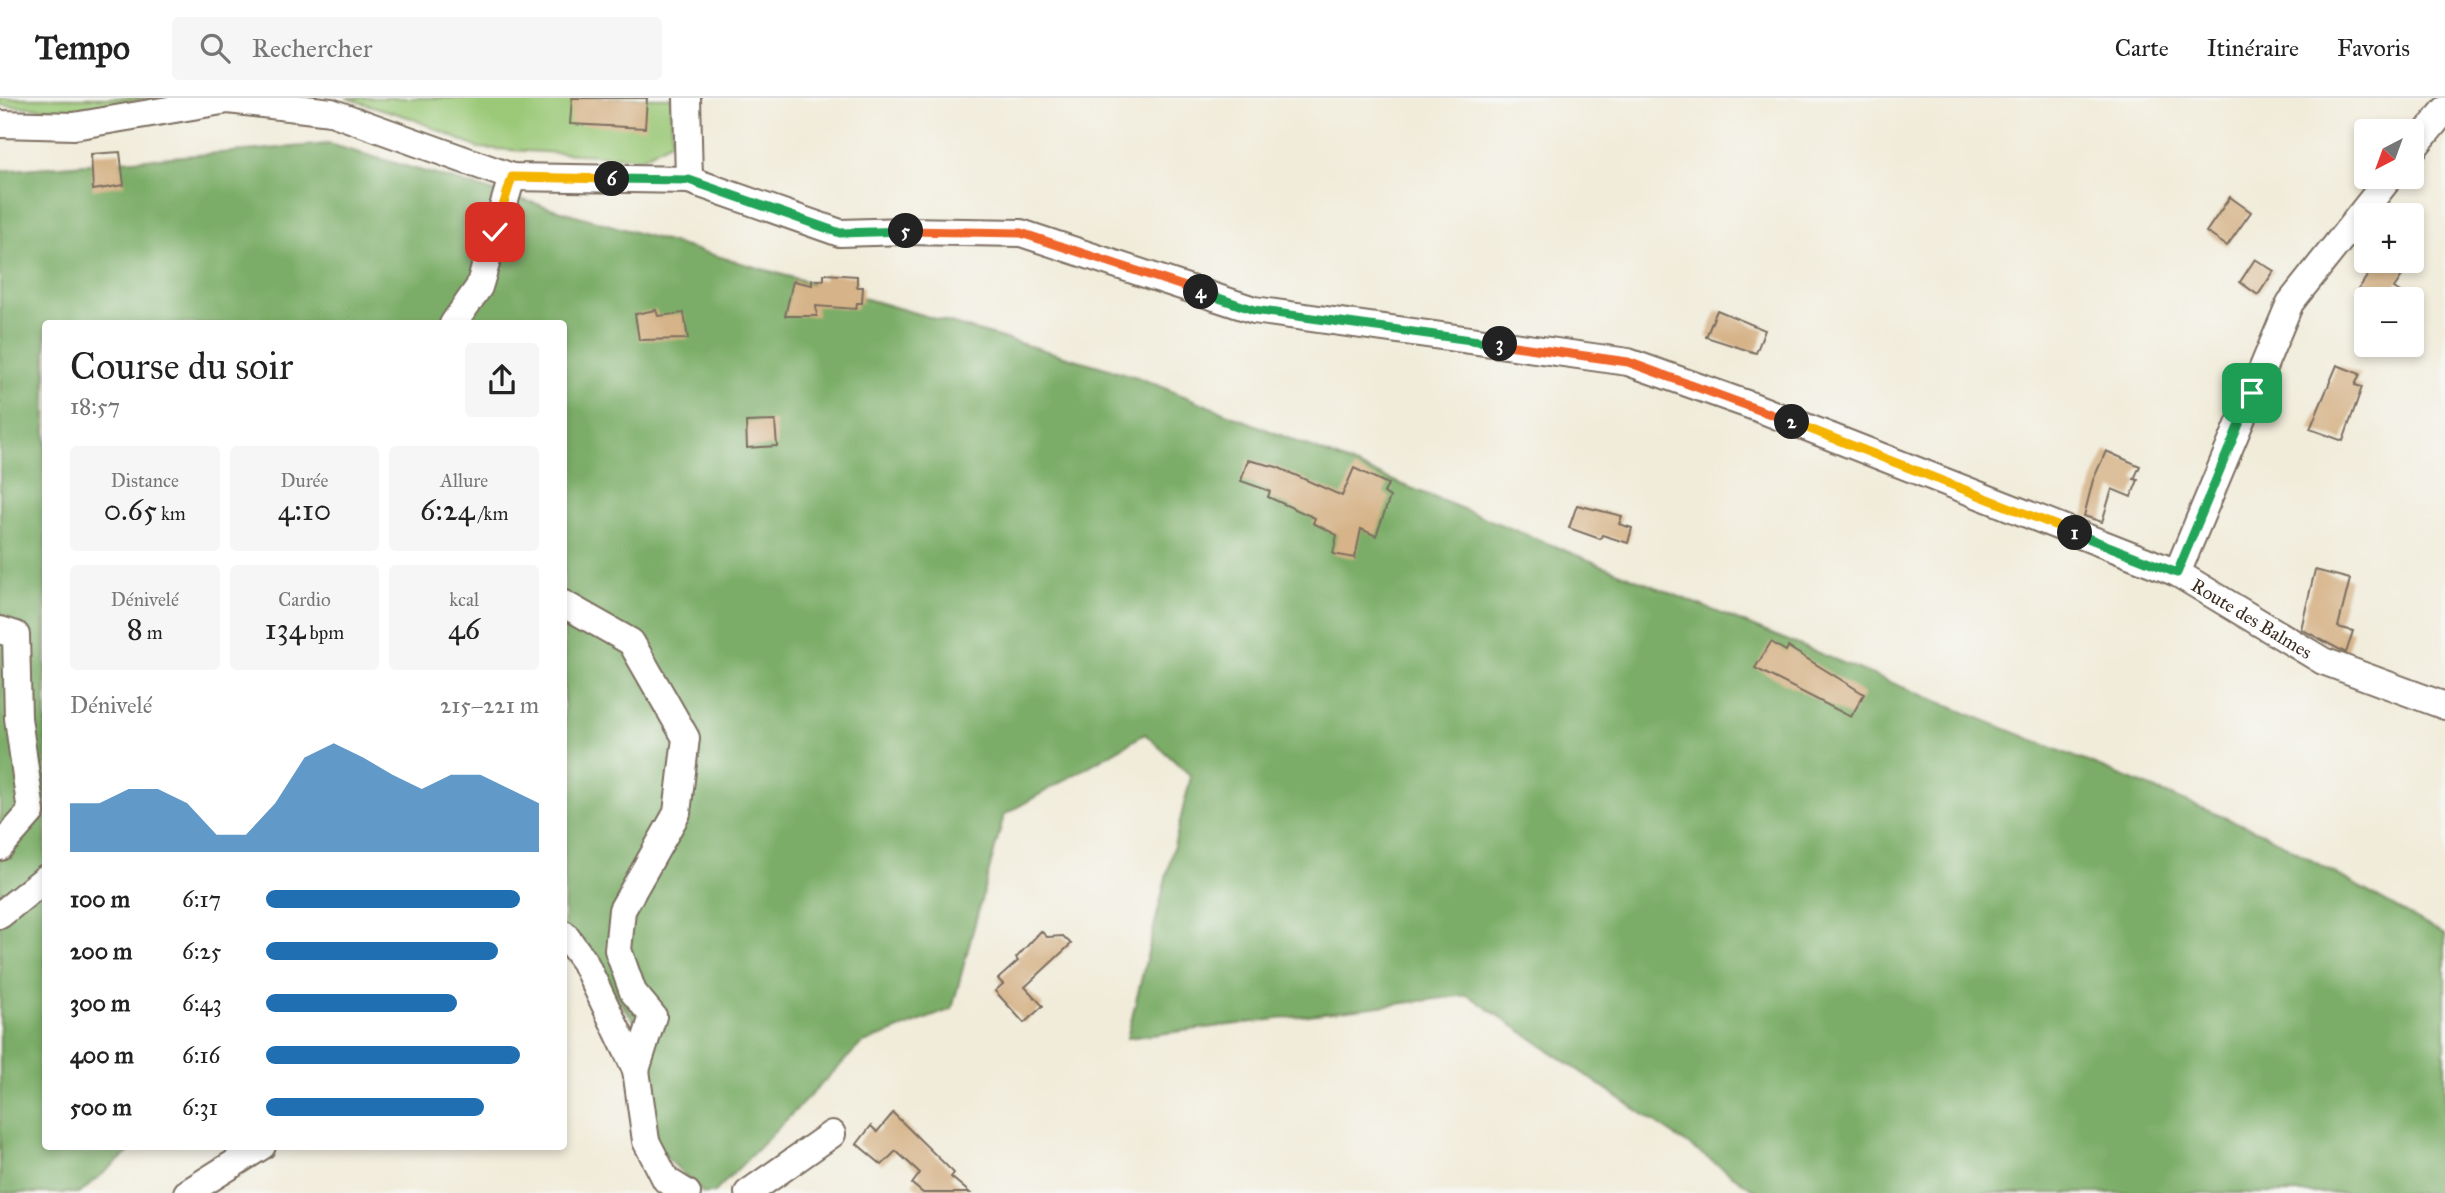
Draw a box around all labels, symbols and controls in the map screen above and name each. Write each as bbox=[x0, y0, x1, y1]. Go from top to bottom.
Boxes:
search box bbox=[172, 17, 662, 80]
text: Tempo bbox=[35, 28, 130, 68]
icon: search bbox=[196, 29, 234, 67]
text: Rechercher bbox=[252, 32, 373, 64]
text: Carte bbox=[2115, 33, 2169, 63]
text: Itinéraire bbox=[2207, 33, 2299, 63]
text: Favoris bbox=[2337, 33, 2410, 63]
north arrow bbox=[2354, 119, 2424, 189]
map controls bbox=[2354, 119, 2424, 357]
pin: 6 bbox=[594, 162, 630, 196]
text: 6 bbox=[607, 167, 616, 190]
pin bbox=[465, 202, 525, 262]
button: + bbox=[2354, 203, 2424, 273]
icon: check bbox=[476, 213, 514, 251]
pin: 5 bbox=[888, 214, 923, 248]
text: 5 bbox=[901, 219, 910, 242]
pin: 4 bbox=[1184, 274, 1218, 310]
text: 4 bbox=[1195, 280, 1206, 303]
button: − bbox=[2354, 287, 2424, 357]
pin: 3 bbox=[1482, 327, 1518, 362]
text: 3 bbox=[1496, 332, 1503, 355]
text: Course du soir bbox=[70, 343, 293, 389]
button: share bbox=[465, 343, 539, 417]
pin bbox=[2222, 363, 2282, 423]
icon: arrive bbox=[2233, 374, 2271, 412]
text: 18:57 bbox=[70, 392, 120, 420]
pin: 2 bbox=[1774, 404, 1810, 440]
text: 2 bbox=[1787, 410, 1796, 433]
text: Distance bbox=[111, 469, 179, 492]
text: Durée bbox=[281, 469, 328, 492]
text: Allure bbox=[440, 469, 488, 492]
text: 0.65 bbox=[104, 492, 157, 528]
text: 4:10 bbox=[278, 492, 331, 528]
text: 6:24 bbox=[420, 492, 474, 528]
text: km bbox=[157, 502, 186, 525]
text: /km bbox=[474, 502, 508, 525]
pin: 1 bbox=[2058, 516, 2092, 550]
text: 1 bbox=[2071, 521, 2078, 544]
street label: Route des Balmes bbox=[2187, 573, 2316, 663]
text: Dénivelé bbox=[111, 588, 179, 611]
text: Cardio bbox=[278, 588, 331, 611]
text: kcal bbox=[449, 588, 479, 611]
text: 8 bbox=[127, 611, 143, 647]
text: 134 bbox=[265, 611, 305, 647]
text: 46 bbox=[448, 611, 480, 647]
text: m bbox=[143, 621, 163, 644]
text: bpm bbox=[305, 621, 344, 644]
text: Dénivelé bbox=[70, 691, 152, 719]
text: 215–221 m bbox=[440, 691, 539, 719]
text: 100 m bbox=[70, 885, 130, 913]
text: 6:17 bbox=[182, 885, 221, 913]
text: 200 m bbox=[70, 937, 132, 965]
text: 6:25 bbox=[182, 937, 221, 965]
text: 300 m bbox=[70, 989, 130, 1017]
text: 6:43 bbox=[182, 989, 222, 1017]
text: 400 m bbox=[70, 1041, 134, 1069]
text: 6:16 bbox=[182, 1041, 220, 1069]
text: 500 m bbox=[70, 1093, 132, 1121]
text: 6:31 bbox=[182, 1093, 218, 1121]

